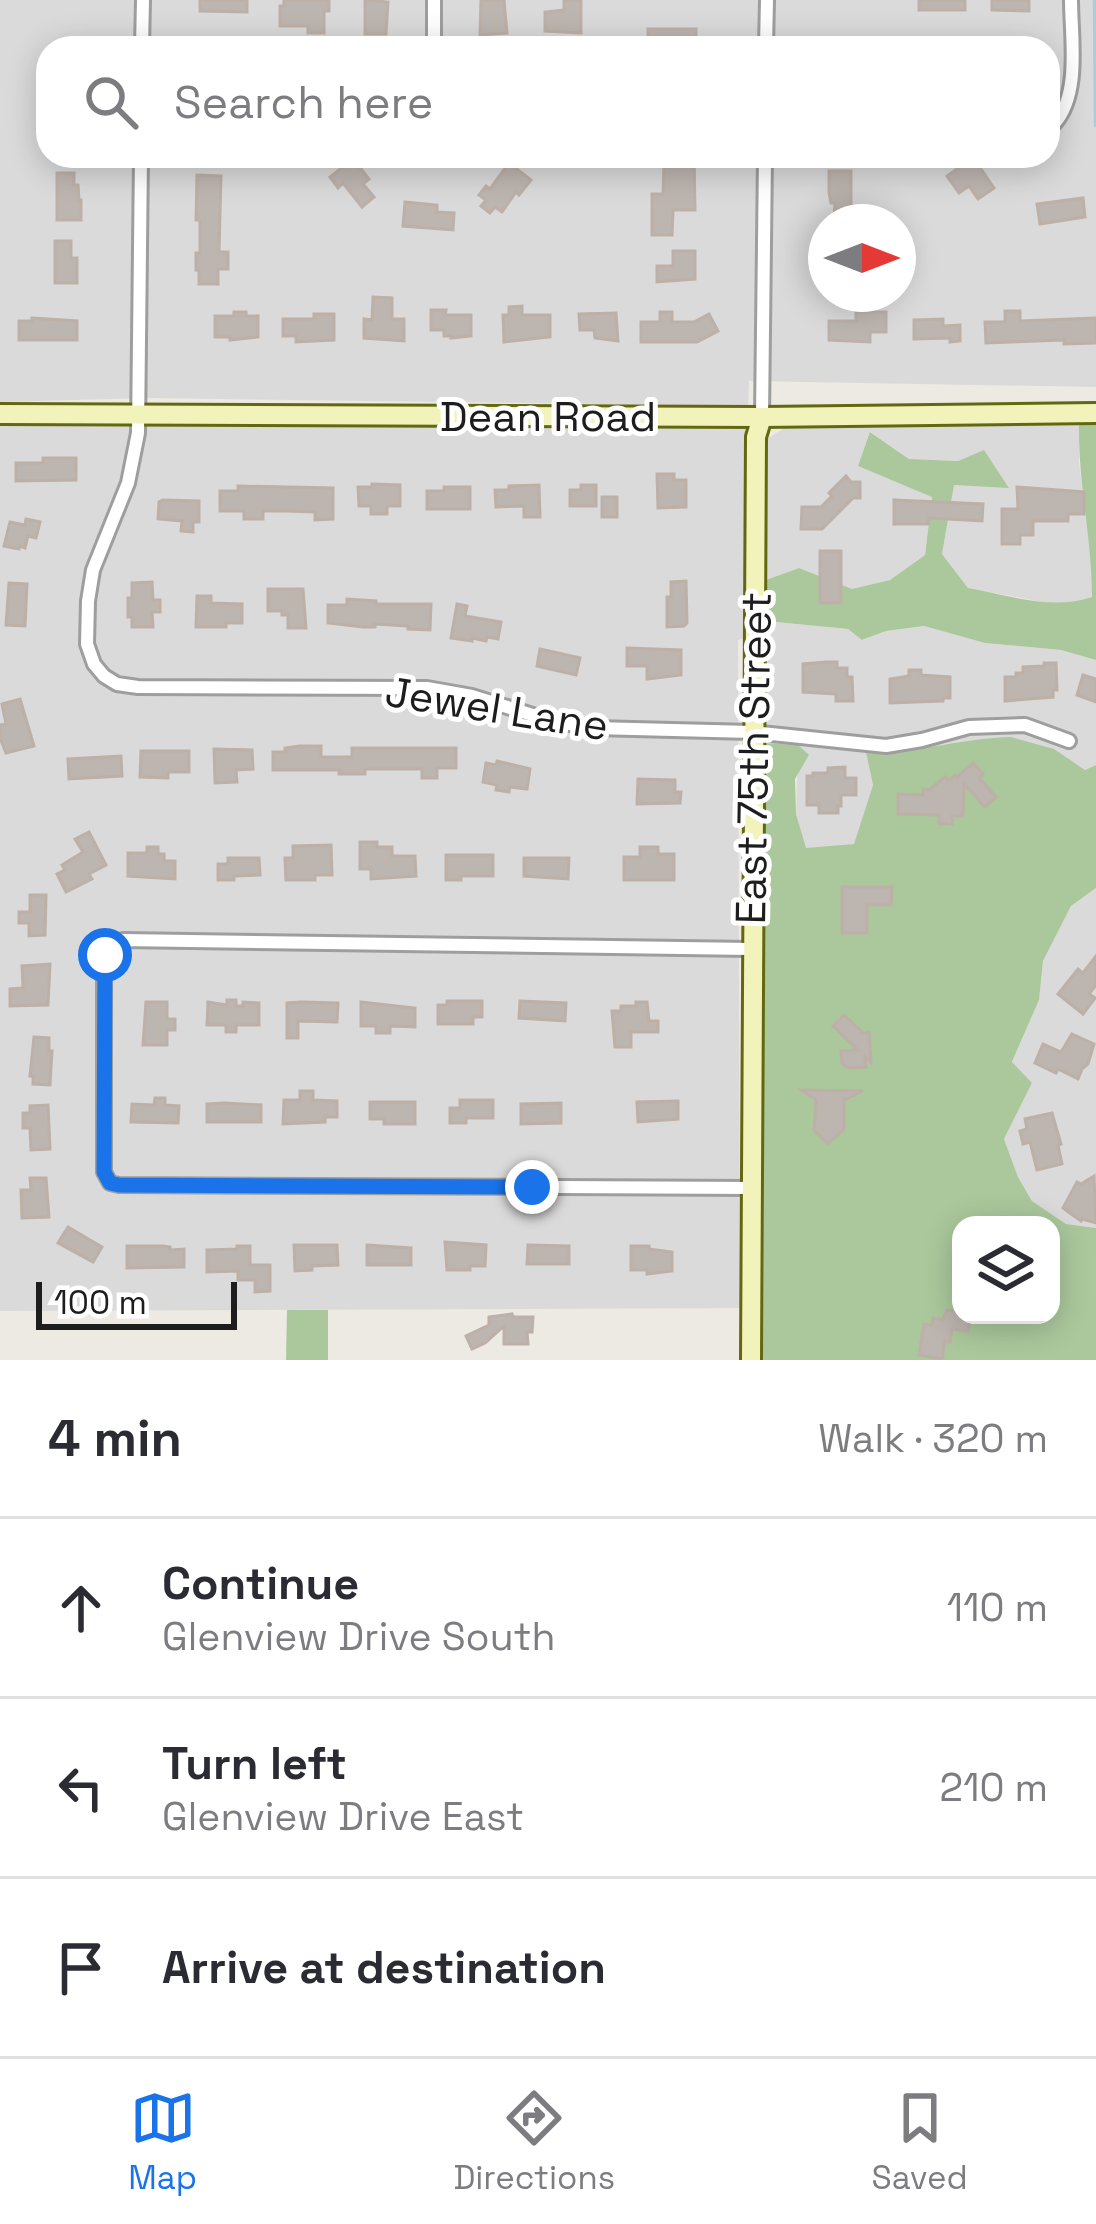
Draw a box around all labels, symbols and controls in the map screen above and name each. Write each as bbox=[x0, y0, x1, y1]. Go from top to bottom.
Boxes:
search box bbox=[36, 36, 1060, 168]
icon: search bbox=[78, 69, 144, 135]
text: Search here bbox=[174, 74, 433, 131]
north arrow bbox=[808, 204, 916, 312]
street label: Dean Road bbox=[440, 390, 656, 443]
street label: East 75th Street bbox=[724, 591, 783, 925]
street label: Jewel Lane bbox=[382, 665, 612, 752]
route start bbox=[78, 928, 132, 982]
route end bbox=[505, 1160, 559, 1214]
map controls bbox=[952, 1216, 1060, 1324]
button: layers bbox=[952, 1216, 1060, 1324]
scale bar bbox=[36, 1276, 237, 1329]
text: 100 m bbox=[54, 1282, 147, 1324]
text: 4 min bbox=[48, 1406, 182, 1471]
text: Walk · 320 m bbox=[818, 1414, 1048, 1463]
text: Continue bbox=[162, 1555, 359, 1612]
icon: ahead bbox=[48, 1575, 114, 1641]
text: 110 m bbox=[947, 1583, 1048, 1632]
text: Glenview Drive South bbox=[162, 1612, 555, 1661]
text: Turn left bbox=[162, 1735, 347, 1792]
icon: left bbox=[48, 1755, 114, 1821]
text: 210 m bbox=[940, 1763, 1048, 1812]
text: Glenview Drive East bbox=[162, 1792, 524, 1841]
icon: arrive bbox=[48, 1935, 114, 2001]
text: Arrive at destination bbox=[162, 1939, 606, 1996]
tab: Map bbox=[128, 2085, 197, 2199]
tab: Directions bbox=[453, 2085, 615, 2199]
tab: Saved bbox=[872, 2085, 968, 2199]

